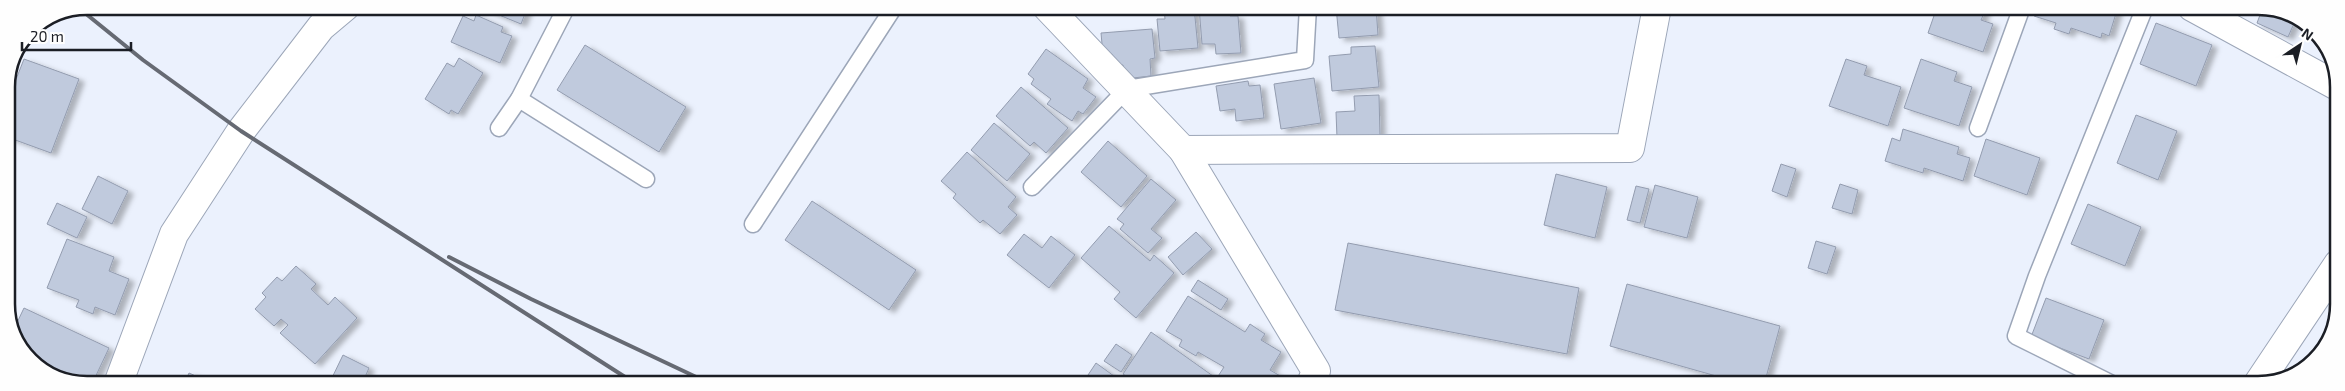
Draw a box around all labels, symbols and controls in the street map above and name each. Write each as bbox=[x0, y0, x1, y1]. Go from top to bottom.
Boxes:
scale bar bbox=[22, 20, 131, 52]
north arrow bbox=[2275, 20, 2325, 70]
text: N bbox=[2299, 24, 2317, 44]
text: 20 m bbox=[30, 27, 64, 45]

